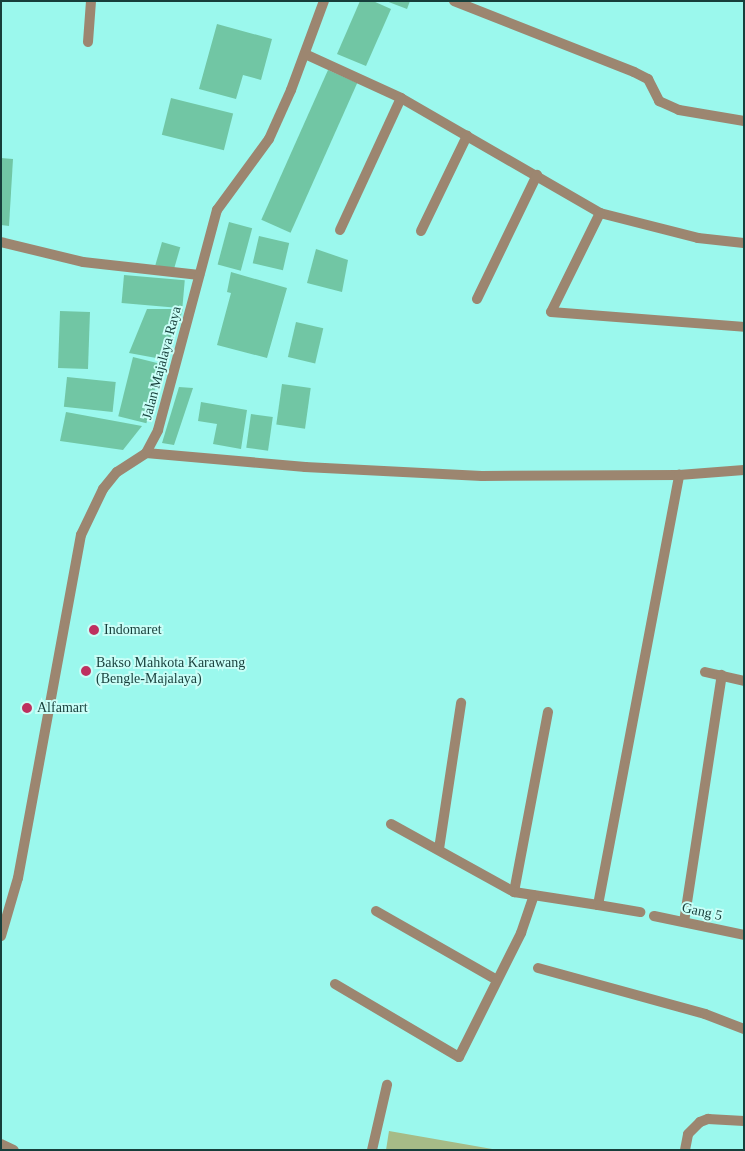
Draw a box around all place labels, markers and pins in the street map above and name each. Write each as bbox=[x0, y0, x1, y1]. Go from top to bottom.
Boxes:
place label: Indomaret bbox=[104, 622, 162, 638]
marker: Indomaret bbox=[88, 624, 100, 636]
place label: Bakso Mahkota Karawang (Bengle-Majalaya) bbox=[96, 655, 245, 688]
marker: Bakso Mahkota Karawang (Bengle-Majalaya) bbox=[80, 665, 92, 677]
place label: Alfamart bbox=[37, 700, 88, 716]
marker: Alfamart bbox=[21, 702, 33, 714]

